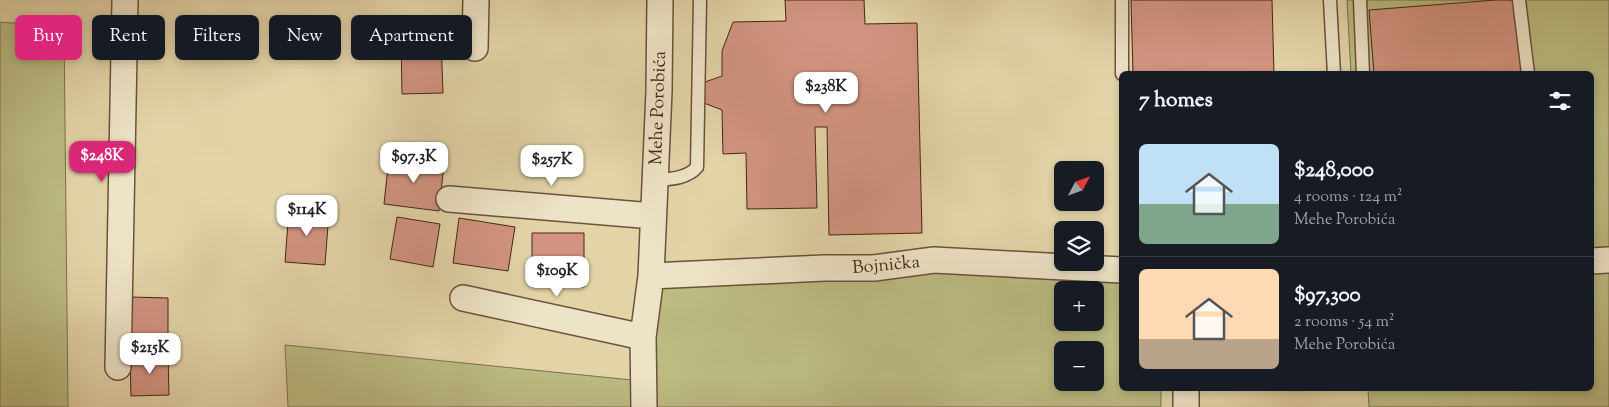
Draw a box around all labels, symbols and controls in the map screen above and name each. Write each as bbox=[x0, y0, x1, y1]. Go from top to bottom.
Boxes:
chip: Buy bbox=[15, 15, 82, 60]
chip: Rent bbox=[92, 15, 165, 60]
chip: Filters bbox=[175, 15, 259, 60]
chip: New bbox=[269, 15, 341, 60]
chip: Apartment bbox=[351, 15, 472, 60]
street label: Mehe Porobića bbox=[644, 51, 674, 166]
pin: $238K bbox=[791, 72, 861, 114]
text: $238K bbox=[805, 76, 847, 99]
text: 7 homes bbox=[1139, 86, 1213, 116]
icon: filters bbox=[1546, 87, 1574, 115]
pin: $248K bbox=[67, 140, 137, 183]
pin: $97.3K bbox=[373, 142, 455, 184]
pin: $257K bbox=[517, 144, 587, 187]
text: $248K bbox=[80, 145, 124, 168]
text: $97.3K bbox=[391, 146, 437, 169]
text: $257K bbox=[531, 149, 573, 172]
text: $248,000 bbox=[1294, 156, 1374, 186]
north arrow bbox=[1054, 161, 1104, 211]
map controls bbox=[1054, 161, 1104, 391]
icon: home bbox=[1179, 164, 1239, 224]
text: 4 rooms · 124 m² bbox=[1294, 186, 1402, 209]
pin: $114K bbox=[272, 194, 342, 237]
text: $114K bbox=[287, 199, 327, 222]
text: Mehe Porobića bbox=[1294, 209, 1395, 232]
button: layers bbox=[1054, 221, 1104, 271]
street label: Bojnička bbox=[851, 250, 921, 282]
pin: $109K bbox=[522, 256, 592, 298]
text: $109K bbox=[536, 260, 578, 283]
button: + bbox=[1054, 281, 1104, 331]
text: $97,300 bbox=[1294, 281, 1361, 311]
icon: home bbox=[1179, 289, 1239, 349]
text: 2 rooms · 54 m² bbox=[1294, 311, 1394, 334]
pin: $215K bbox=[115, 332, 185, 375]
text: Mehe Porobića bbox=[1294, 334, 1395, 357]
text: $215K bbox=[131, 337, 169, 360]
button: − bbox=[1054, 341, 1104, 391]

